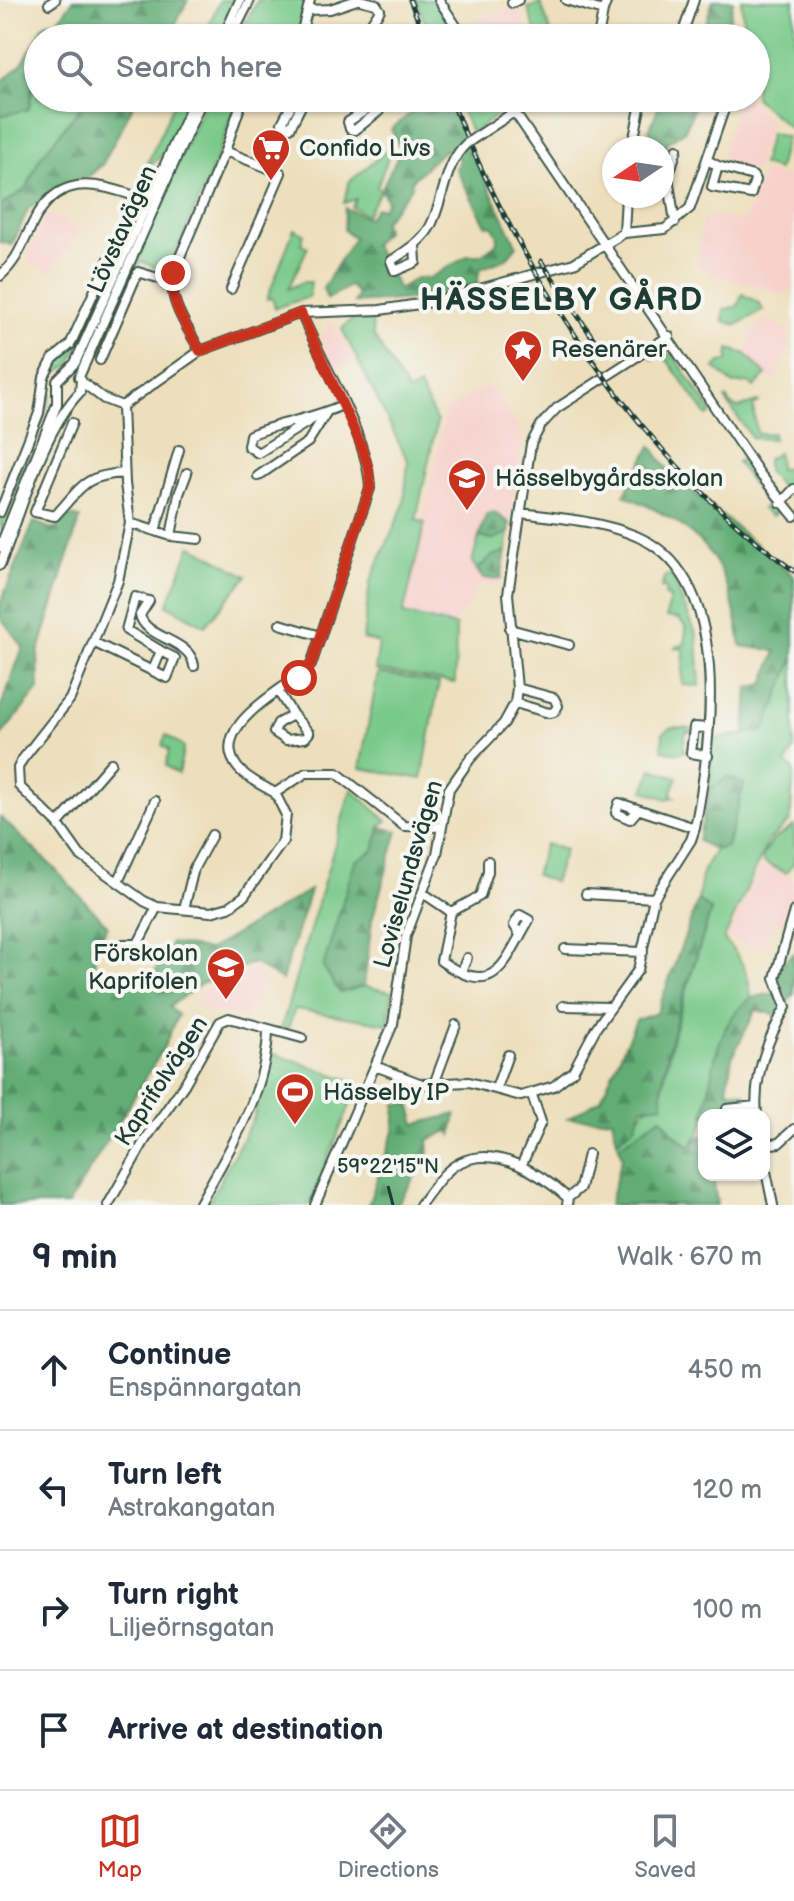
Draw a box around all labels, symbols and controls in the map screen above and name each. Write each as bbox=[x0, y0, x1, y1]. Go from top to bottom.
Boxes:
search box bbox=[24, 24, 770, 112]
icon: search bbox=[52, 46, 96, 90]
text: Search here bbox=[116, 50, 282, 86]
supermarket icon: Confido Livs bbox=[250, 127, 292, 182]
place label: Confido Livs bbox=[299, 134, 431, 163]
north arrow bbox=[602, 136, 674, 208]
street label: Lövstavägen bbox=[81, 161, 163, 297]
route end bbox=[155, 255, 191, 291]
district label: HÄSSELBY GÅRD bbox=[420, 278, 704, 320]
place icon: Resenärer bbox=[502, 328, 544, 383]
place label: Resenärer bbox=[551, 335, 667, 364]
school or university icon: Hässelbygårdsskolan bbox=[446, 457, 488, 512]
place label: Hässelbygårdsskolan bbox=[495, 464, 723, 493]
route start bbox=[281, 660, 317, 696]
street label: Loviselundsvägen bbox=[368, 777, 449, 971]
place label: Förskolan Kaprifolen bbox=[88, 939, 198, 996]
school or university icon: Förskolan Kaprifolen bbox=[205, 946, 247, 1001]
street label: Kaprifolvägen bbox=[109, 1011, 214, 1152]
sports icon: Hässelby IP bbox=[274, 1071, 316, 1126]
place label: Hässelby IP bbox=[323, 1078, 449, 1107]
map controls bbox=[698, 1109, 770, 1181]
button: layers bbox=[698, 1109, 770, 1181]
text: 59°22'15"N bbox=[337, 1155, 439, 1179]
text: 9 min bbox=[32, 1237, 117, 1278]
text: Walk · 670 m bbox=[617, 1242, 762, 1273]
text: Continue bbox=[108, 1337, 231, 1373]
icon: ahead bbox=[32, 1348, 76, 1392]
text: 450 m bbox=[687, 1355, 762, 1386]
text: Enspännargatan bbox=[108, 1373, 302, 1404]
text: Turn left bbox=[108, 1457, 222, 1493]
icon: left bbox=[32, 1468, 76, 1512]
text: 120 m bbox=[693, 1475, 762, 1506]
text: Astrakangatan bbox=[108, 1493, 275, 1524]
text: Turn right bbox=[108, 1577, 239, 1613]
icon: right bbox=[32, 1588, 76, 1632]
text: 100 m bbox=[693, 1595, 762, 1626]
text: Liljeörnsgatan bbox=[108, 1613, 274, 1644]
icon: arrive bbox=[32, 1708, 76, 1752]
text: Arrive at destination bbox=[108, 1712, 384, 1748]
tab: Map bbox=[98, 1809, 142, 1884]
tab: Directions bbox=[338, 1809, 439, 1884]
tab: Saved bbox=[634, 1809, 696, 1884]

